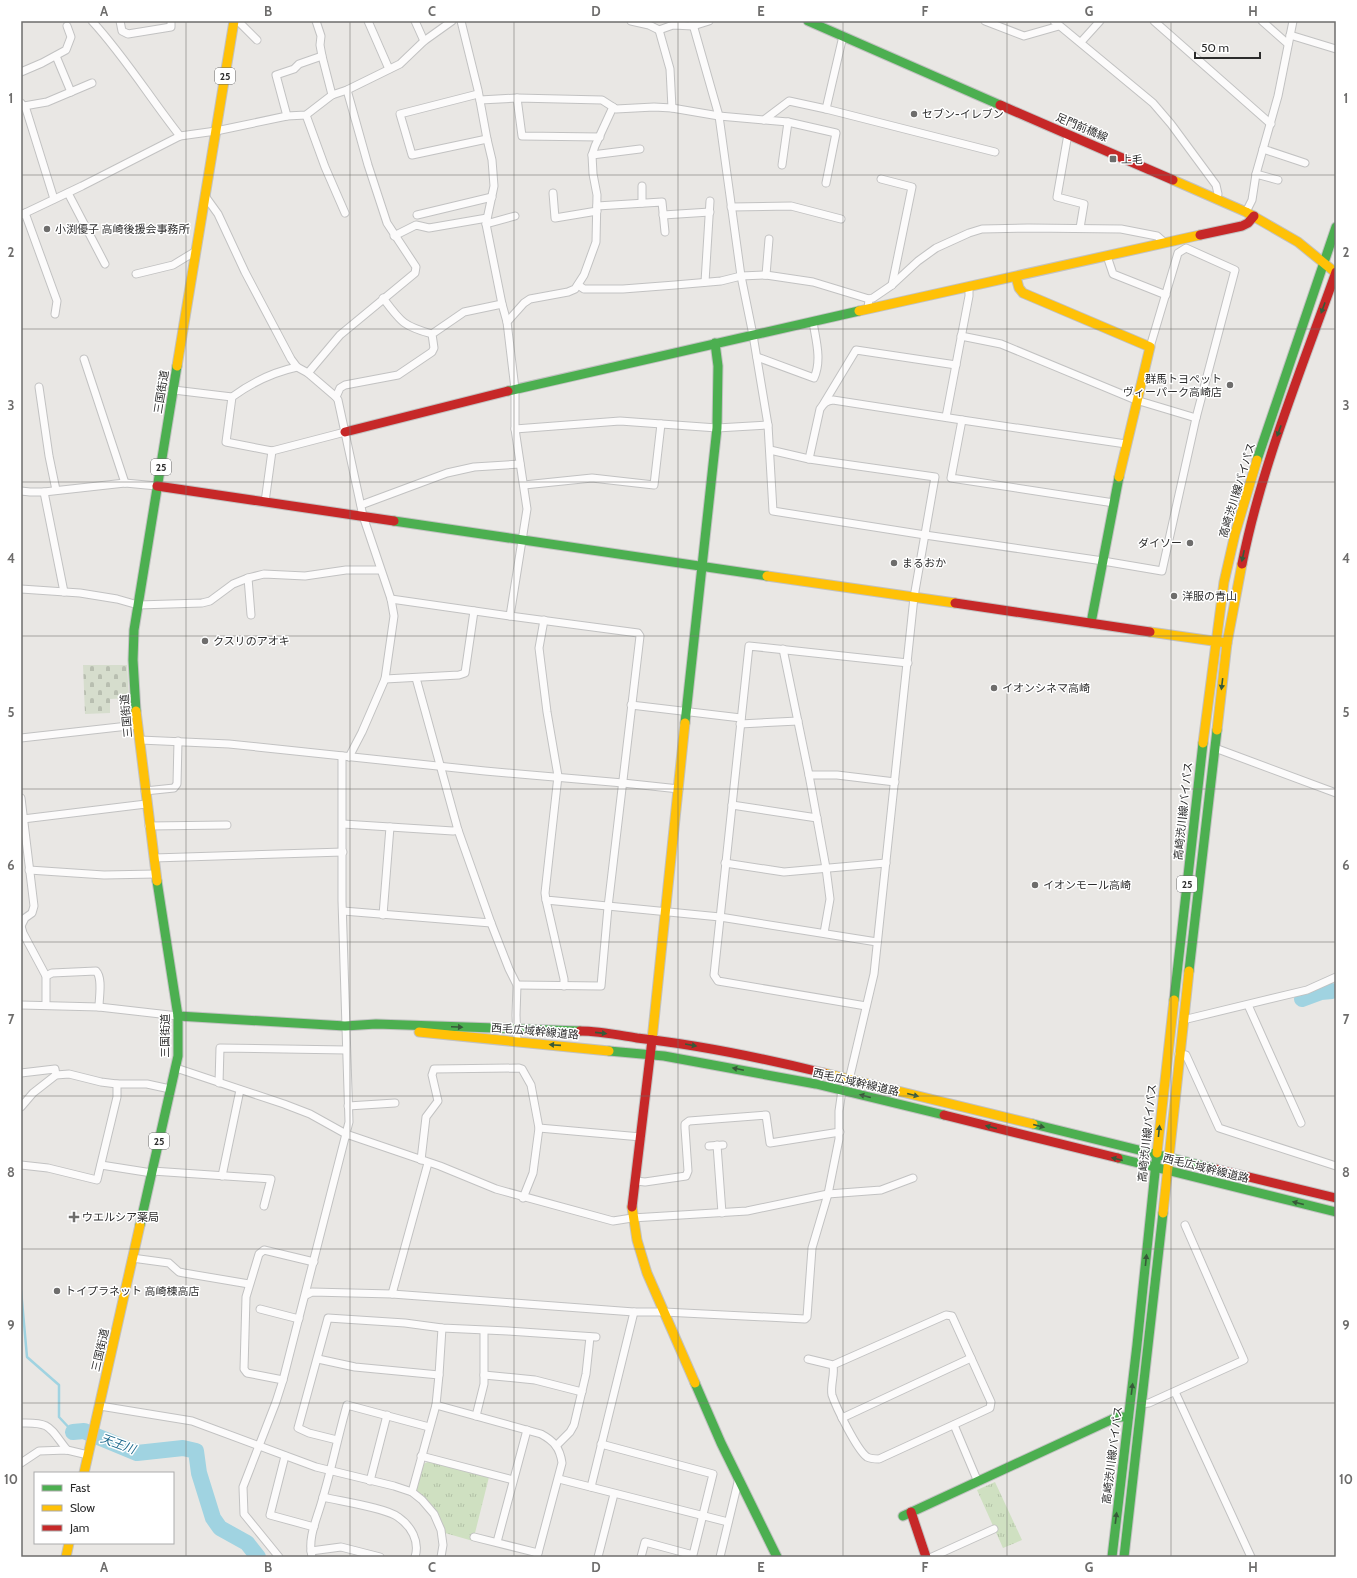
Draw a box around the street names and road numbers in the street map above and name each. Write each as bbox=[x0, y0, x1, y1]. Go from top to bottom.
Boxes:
road number: 25 bbox=[215, 68, 235, 84]
street label: 足門前橋線 bbox=[1054, 110, 1110, 144]
street label: 三国街道 bbox=[151, 369, 171, 415]
street label: 高崎渋川線バイパス bbox=[1216, 441, 1258, 539]
road number: 25 bbox=[151, 459, 171, 475]
street label: 三国街道 bbox=[117, 693, 135, 739]
street label: 高崎渋川線バイパス bbox=[1171, 761, 1195, 861]
road number: 25 bbox=[1177, 876, 1197, 892]
street label: 三国街道 bbox=[158, 1014, 172, 1058]
street label: 西毛広域幹線道路 bbox=[491, 1020, 579, 1042]
street label: 西毛広域幹線道路 bbox=[812, 1065, 900, 1099]
street label: 高崎渋川線バイパス bbox=[1135, 1083, 1159, 1183]
road number: 25 bbox=[149, 1133, 169, 1149]
street label: 西毛広域幹線道路 bbox=[1162, 1151, 1250, 1185]
street label: 三国街道 bbox=[88, 1327, 112, 1373]
street label: 高崎渋川線バイパス bbox=[1099, 1405, 1125, 1505]

